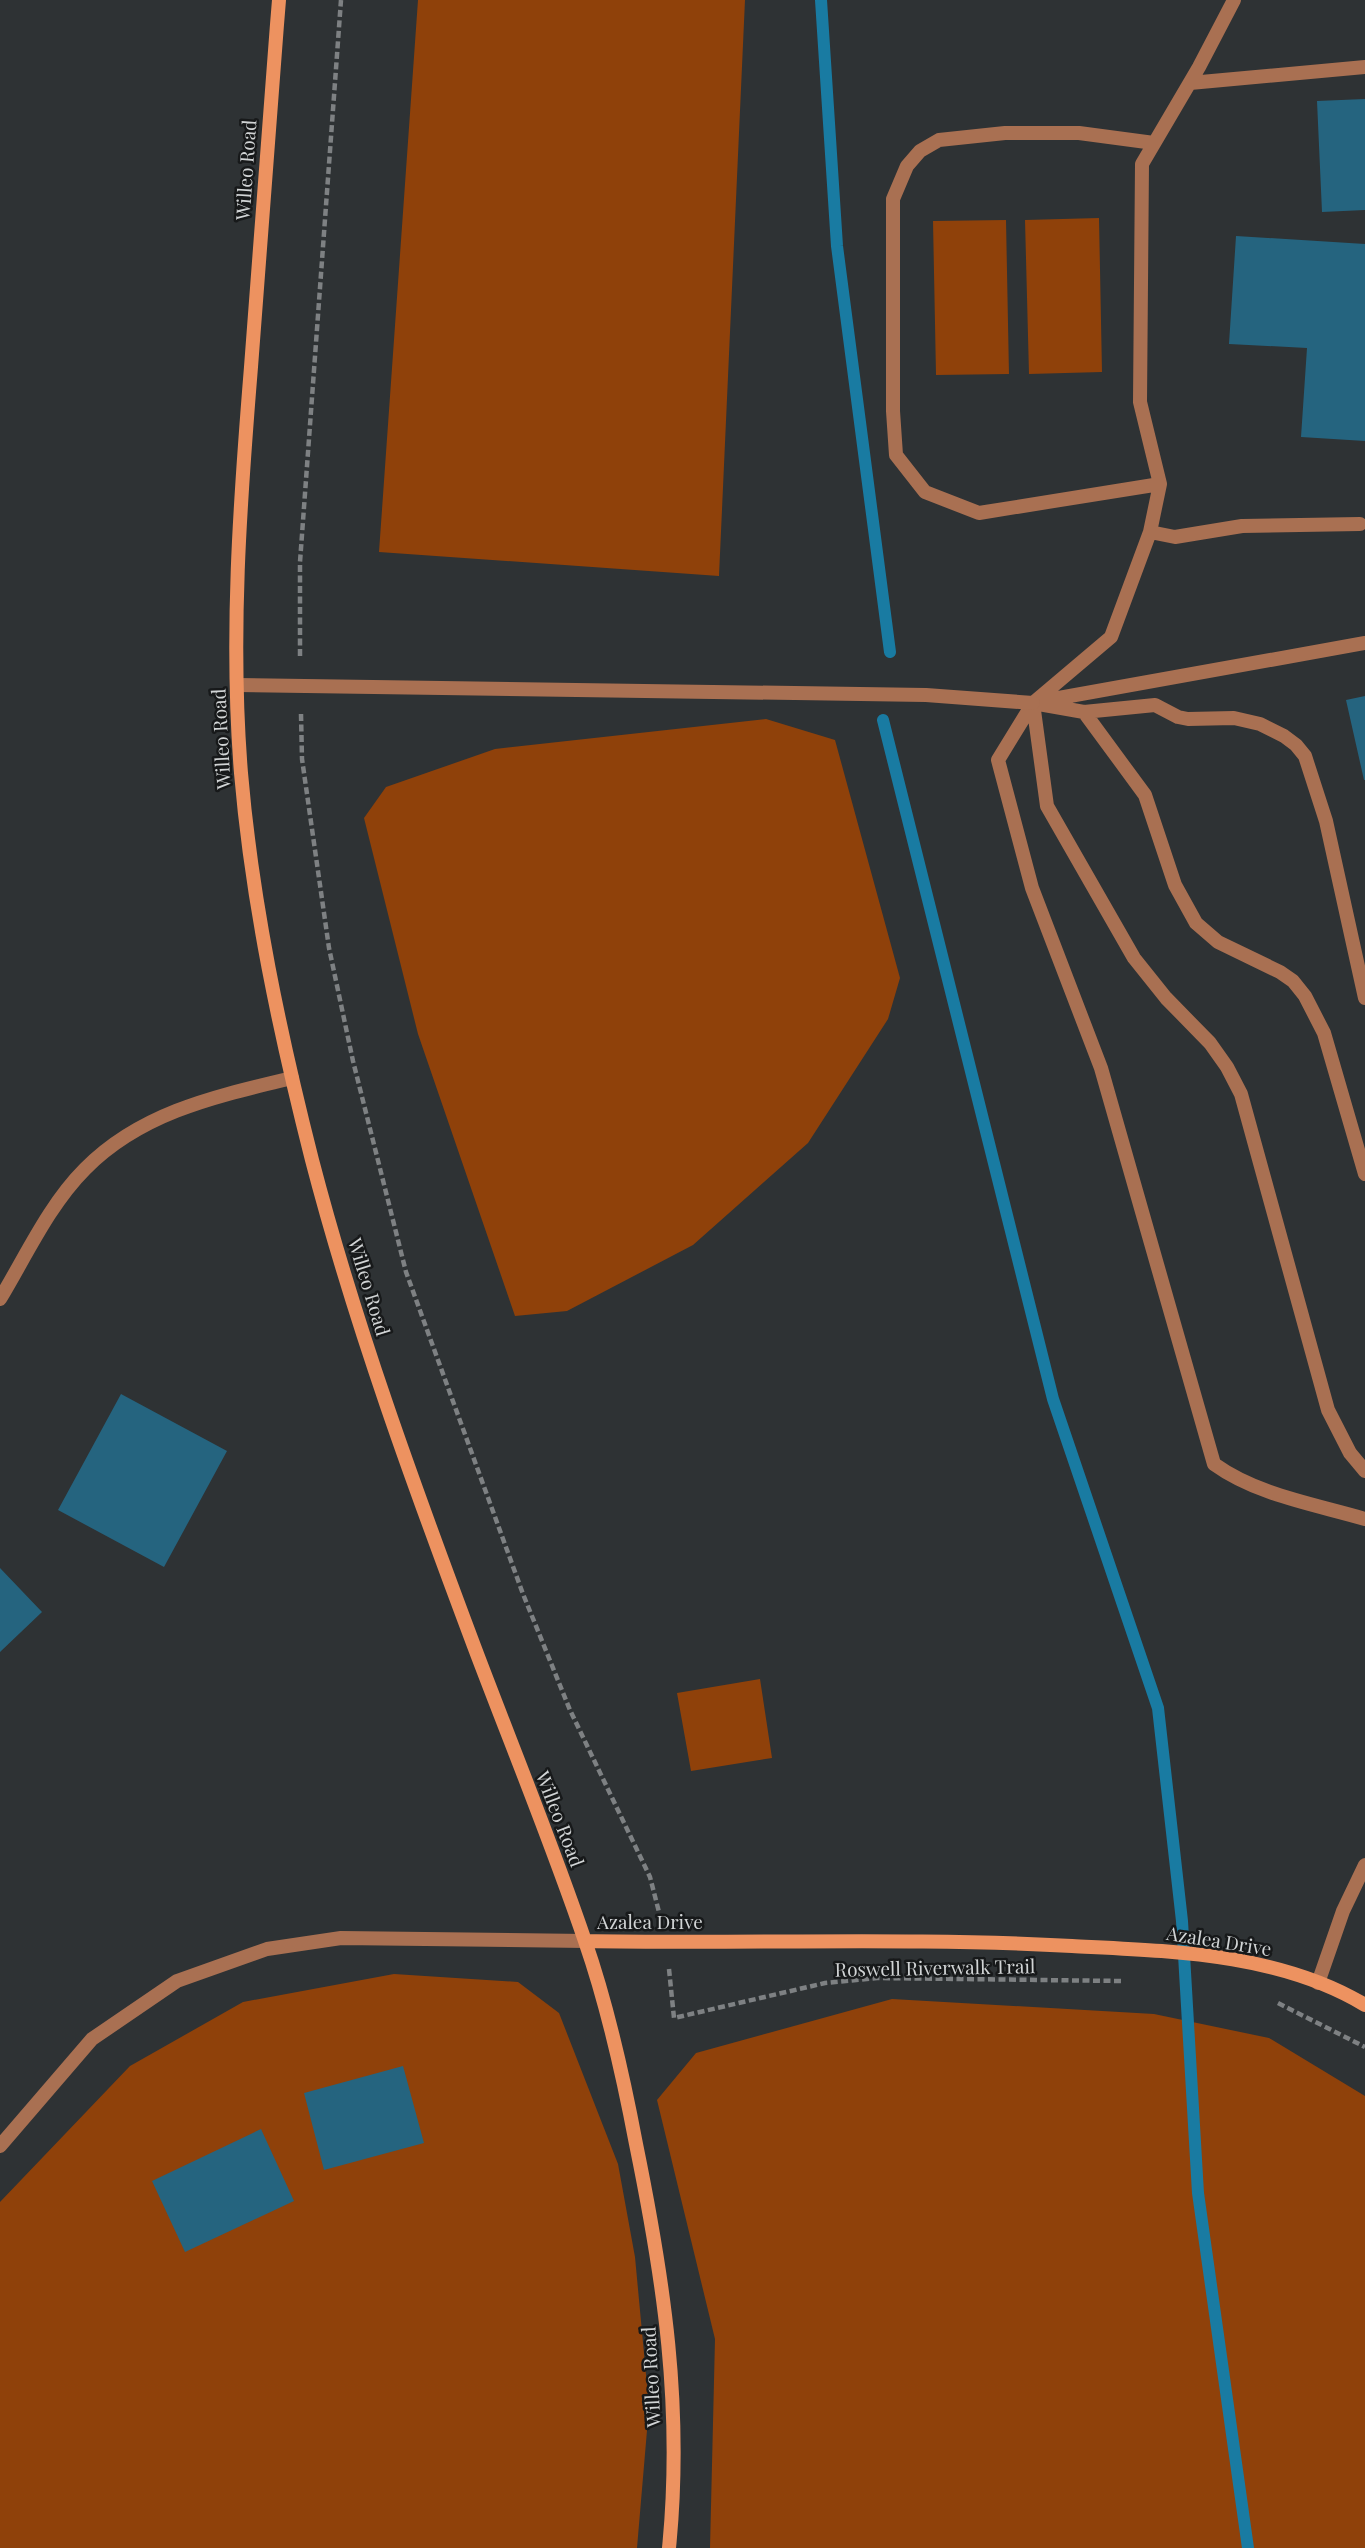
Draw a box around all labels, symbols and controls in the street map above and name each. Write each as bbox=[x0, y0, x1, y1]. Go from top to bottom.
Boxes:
street label: Willeo Road bbox=[228, 119, 261, 222]
street label: Willeo Road bbox=[204, 688, 236, 791]
street label: Willeo Road bbox=[342, 1234, 397, 1339]
street label: Willeo Road bbox=[530, 1766, 591, 1870]
street label: Azalea Drive bbox=[596, 1908, 703, 1934]
street label: Azalea Drive bbox=[1164, 1919, 1273, 1961]
street label: Roswell Riverwalk Trail bbox=[834, 1952, 1036, 1982]
street label: Willeo Road bbox=[634, 2326, 666, 2429]

